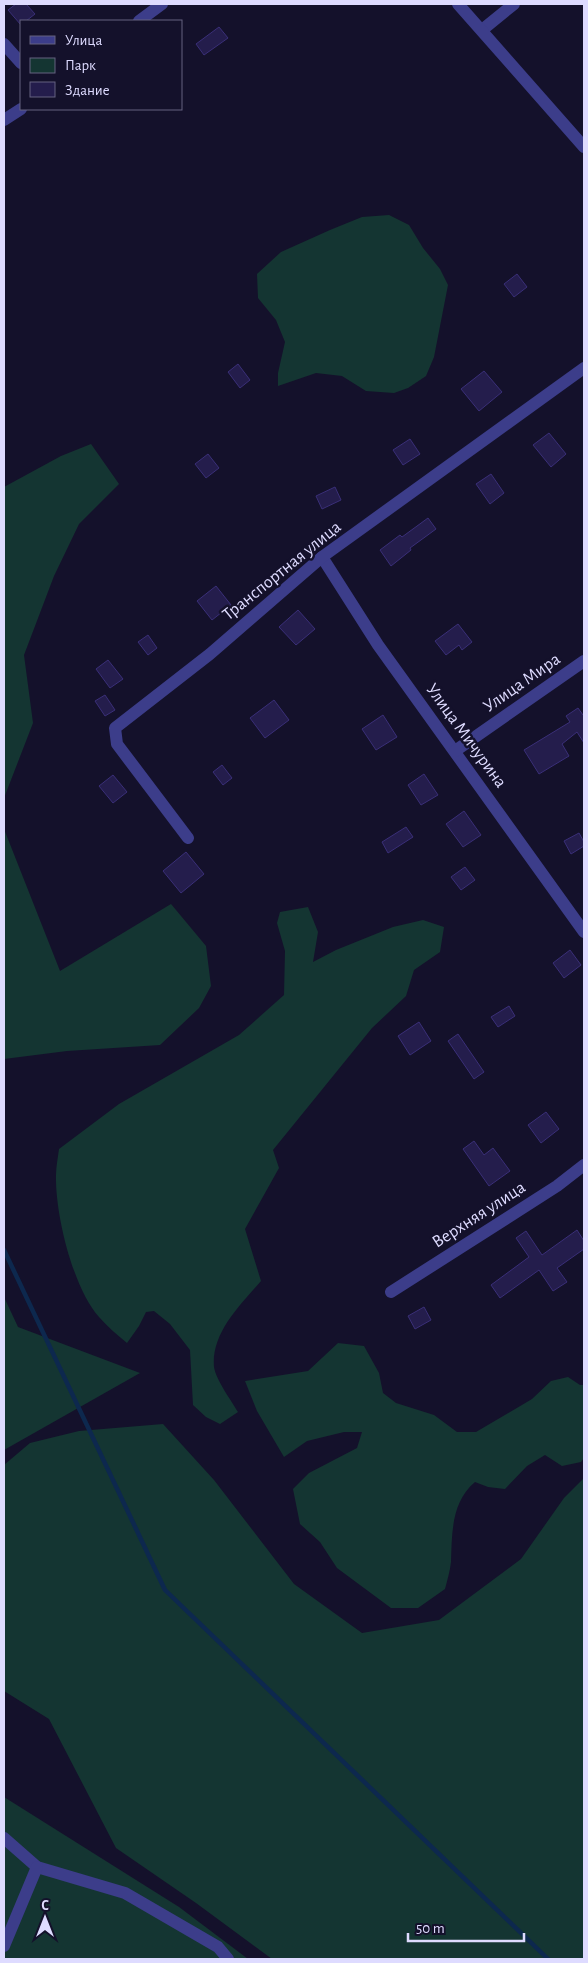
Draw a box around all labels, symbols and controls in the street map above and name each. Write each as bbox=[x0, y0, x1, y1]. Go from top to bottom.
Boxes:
legend bbox=[20, 20, 182, 110]
text: Улица bbox=[65, 33, 102, 48]
text: Парк bbox=[65, 58, 96, 73]
text: Здание bbox=[65, 83, 110, 98]
street label: Транспортная улица bbox=[219, 518, 345, 624]
street label: Улица Мира bbox=[480, 650, 564, 716]
street label: Улица Мичурина bbox=[422, 681, 510, 791]
street label: Верхняя улица bbox=[429, 1178, 529, 1252]
north arrow bbox=[20, 1893, 70, 1943]
text: С bbox=[41, 1899, 49, 1913]
scale bar bbox=[408, 1910, 524, 1942]
text: 50 m bbox=[416, 1921, 445, 1936]

